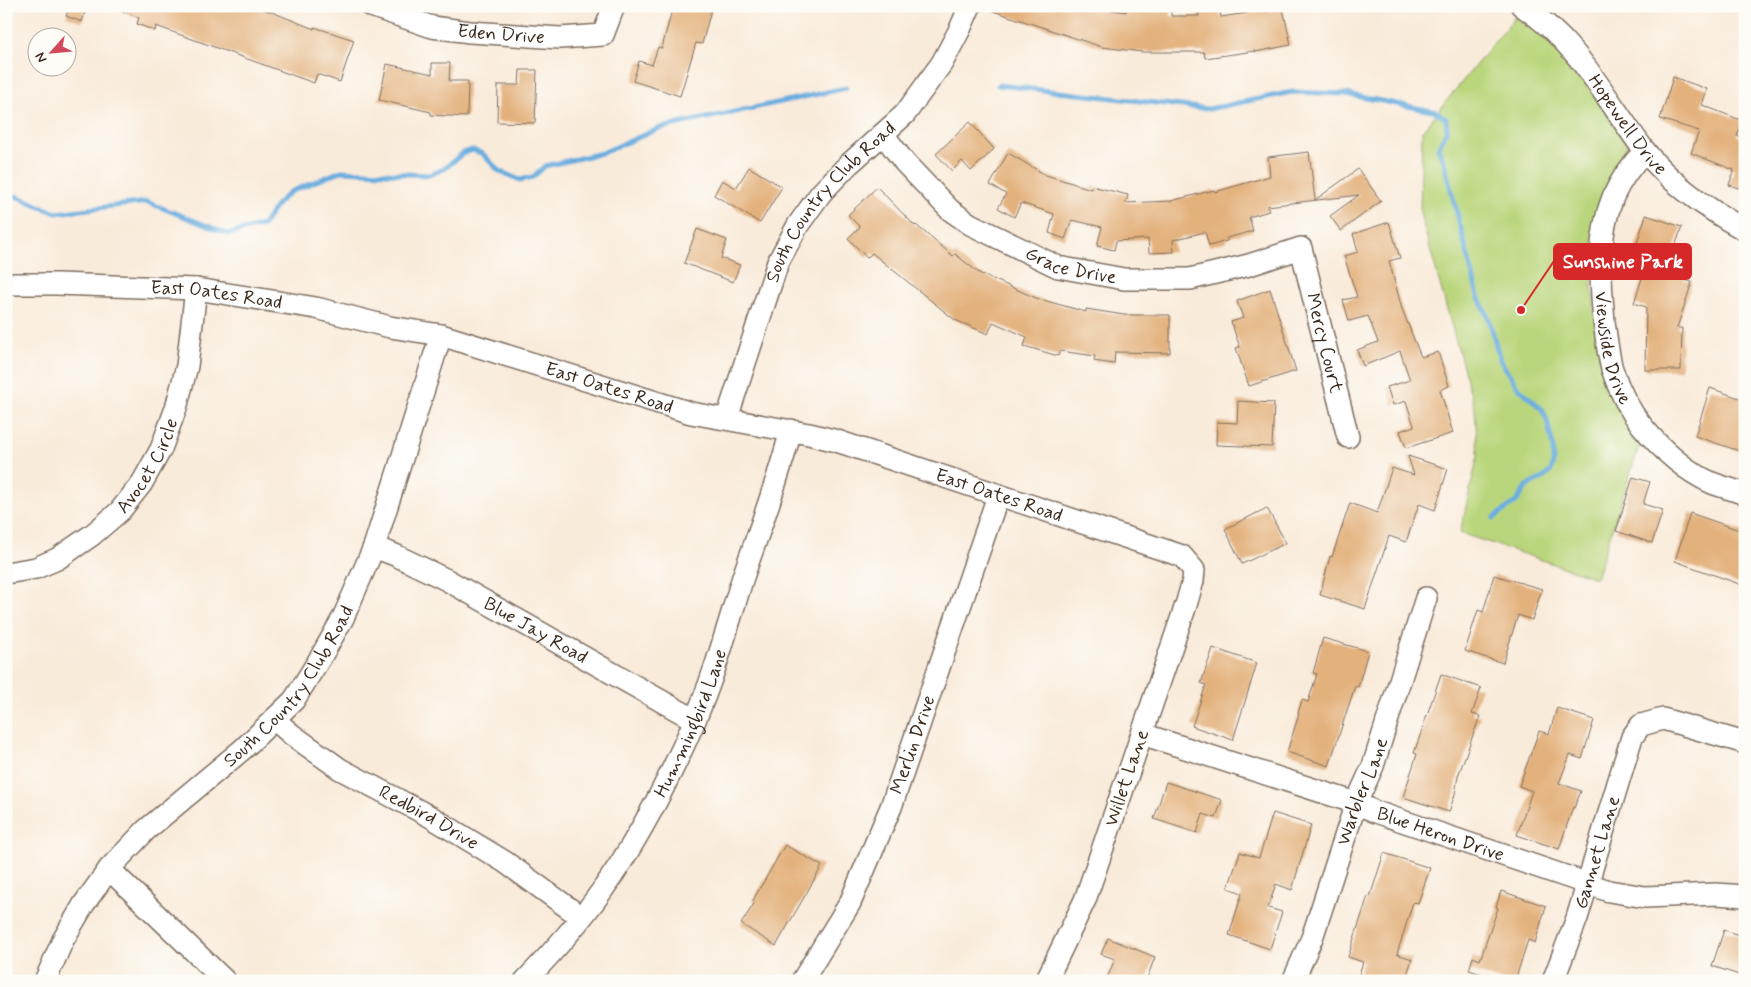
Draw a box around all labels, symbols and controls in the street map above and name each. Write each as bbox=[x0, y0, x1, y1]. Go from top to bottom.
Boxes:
street label: Eden Drive bbox=[456, 18, 546, 49]
north arrow bbox=[28, 28, 78, 78]
text: N bbox=[31, 49, 51, 66]
street label: Hopewell Drive bbox=[1582, 69, 1673, 181]
street label: South Country Club Road bbox=[760, 116, 901, 285]
street label: Grace Drive bbox=[1021, 240, 1119, 290]
callout: Sunshine Park bbox=[1554, 244, 1691, 279]
text: Sunshine Park bbox=[1563, 249, 1683, 276]
street label: East Oates Road bbox=[150, 275, 284, 315]
street label: Mercy Court bbox=[1300, 290, 1349, 395]
street label: Viewside Drive bbox=[1589, 290, 1638, 409]
street label: East Oates Road bbox=[542, 356, 676, 419]
street label: Avocet Circle bbox=[110, 415, 184, 519]
street label: East Oates Road bbox=[932, 462, 1066, 528]
street label: Blue Jay Road bbox=[479, 591, 592, 669]
street label: South Country Club Road bbox=[218, 602, 359, 773]
street label: Hummingbird Lane bbox=[648, 646, 733, 802]
street label: Merlin Drive bbox=[884, 692, 941, 797]
street label: Willet Lane bbox=[1099, 726, 1155, 830]
street label: Warbler Lane bbox=[1331, 735, 1394, 849]
street label: Redbird Drive bbox=[375, 779, 483, 856]
street label: Gannet Lane bbox=[1568, 793, 1626, 912]
street label: Blue Heron Drive bbox=[1374, 801, 1508, 867]

